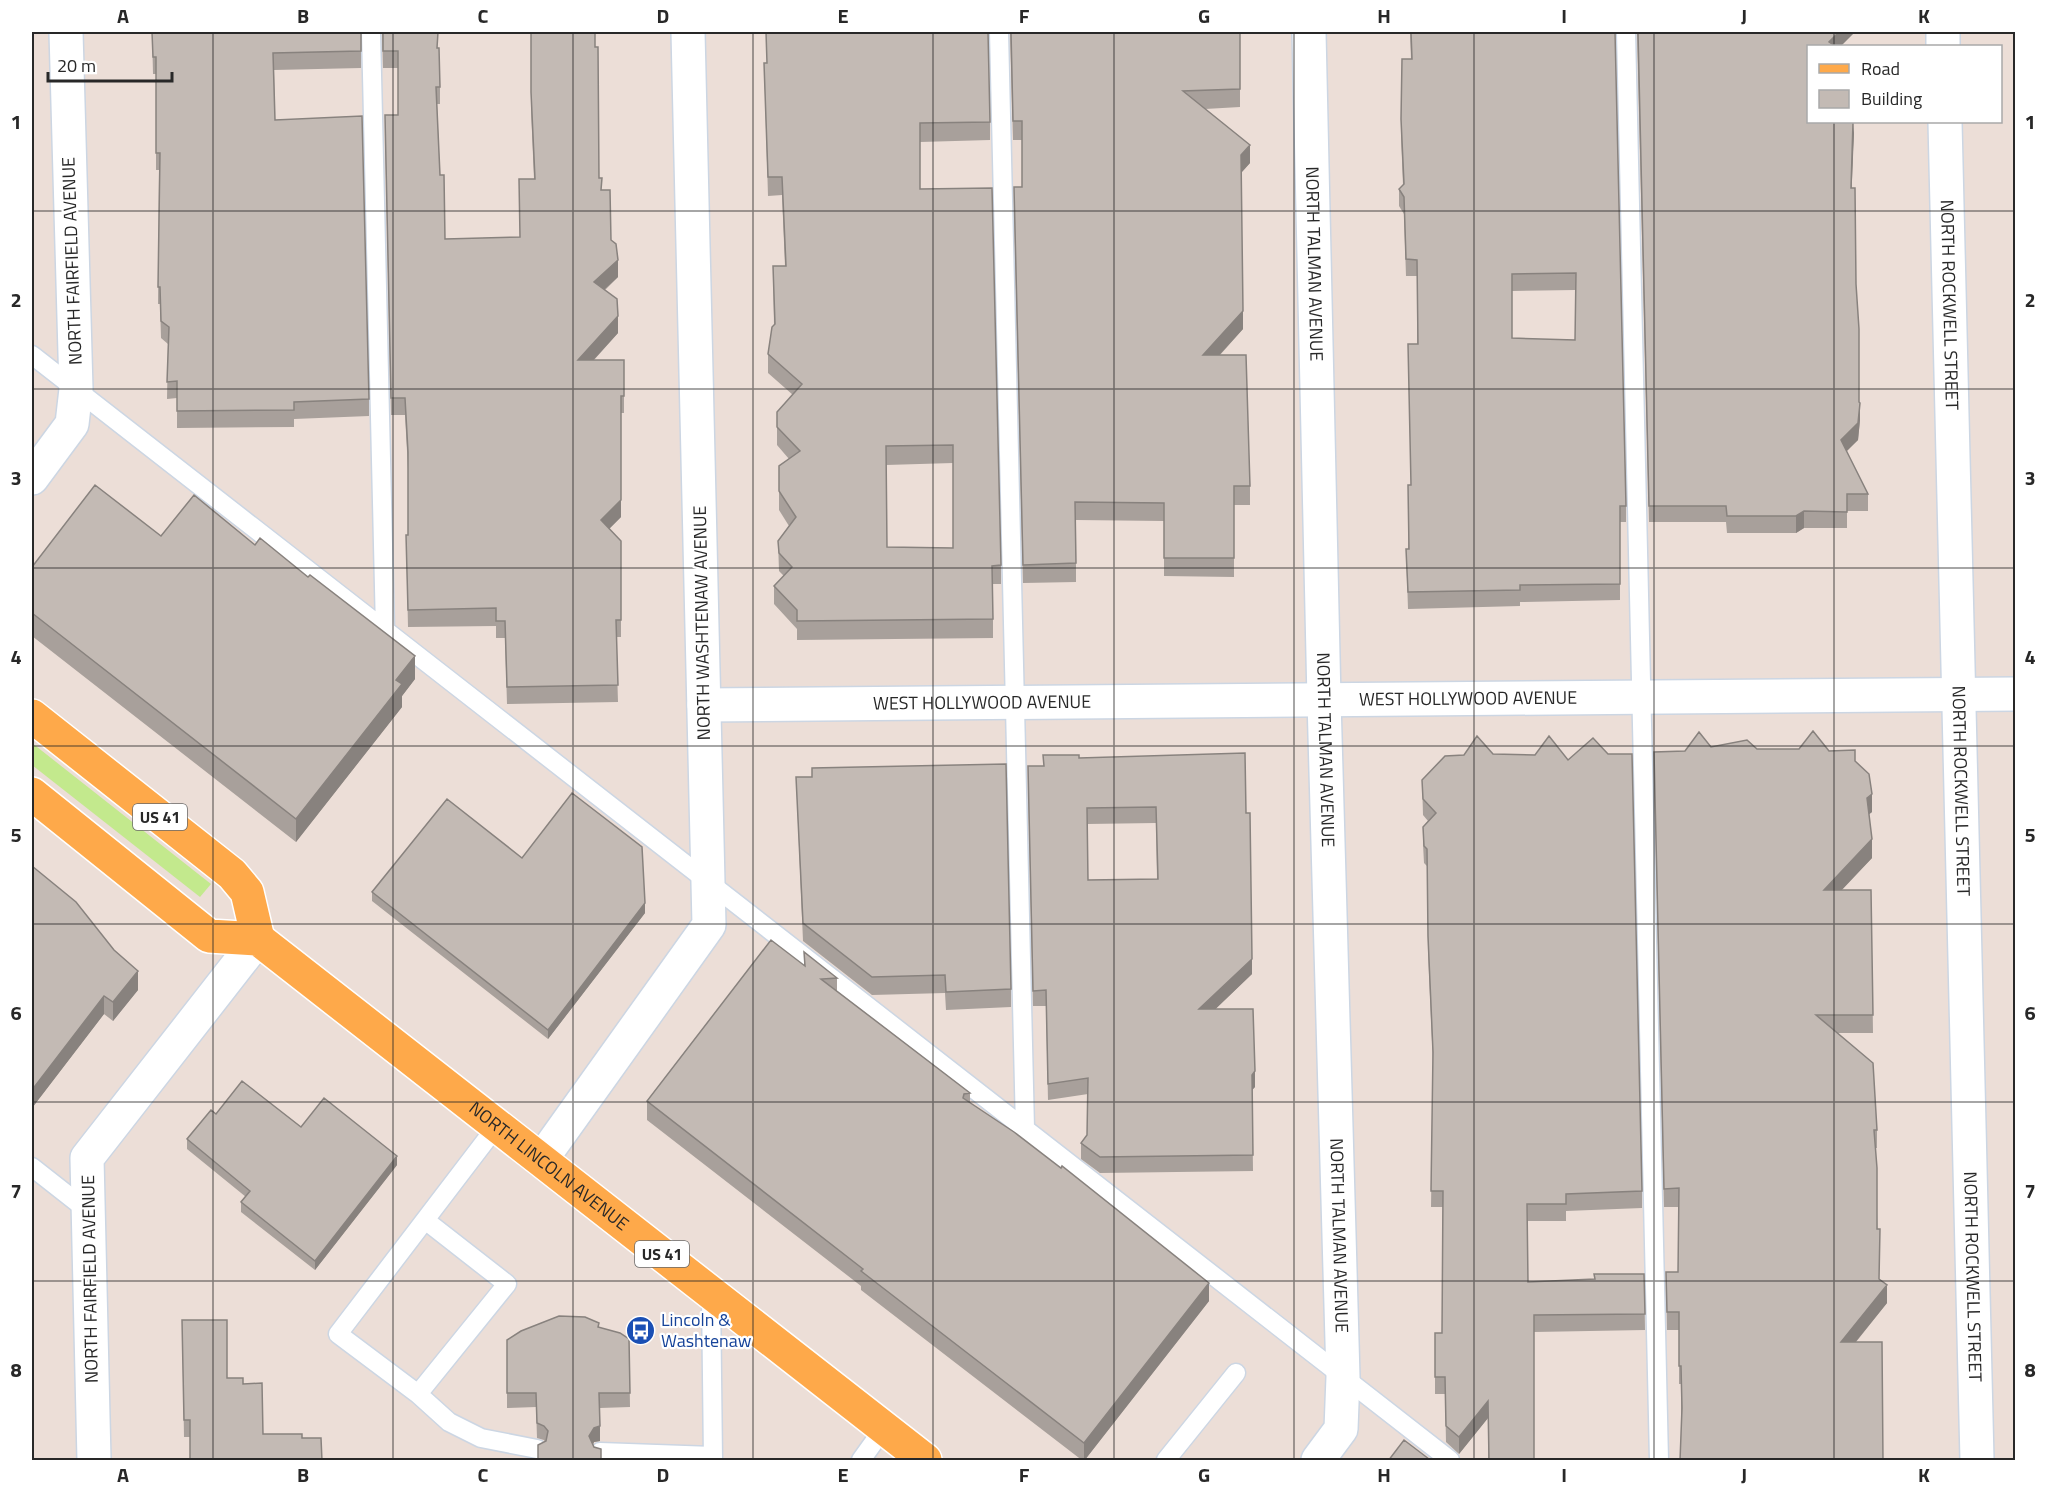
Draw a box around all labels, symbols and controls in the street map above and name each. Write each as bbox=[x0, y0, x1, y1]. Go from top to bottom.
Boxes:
text: A bbox=[117, 0, 129, 31]
text: B bbox=[297, 0, 309, 31]
text: C bbox=[478, 0, 489, 31]
text: D bbox=[657, 0, 669, 31]
text: E bbox=[837, 0, 849, 31]
text: F bbox=[1019, 0, 1030, 31]
text: G bbox=[1198, 0, 1210, 31]
text: H bbox=[1377, 0, 1391, 31]
text: I bbox=[1561, 0, 1567, 31]
text: J bbox=[1741, 0, 1747, 31]
text: K bbox=[1918, 0, 1930, 31]
scale bar bbox=[48, 45, 172, 83]
legend bbox=[1807, 45, 2002, 123]
text: 20 m bbox=[57, 52, 96, 79]
text: Road bbox=[1861, 55, 1900, 82]
text: Building bbox=[1861, 85, 1922, 112]
text: 1 bbox=[10, 106, 22, 137]
text: 1 bbox=[2024, 106, 2036, 137]
street label: NORTH FAIRFIELD AVENUE bbox=[54, 157, 89, 365]
street label: NORTH TALMAN AVENUE bbox=[1299, 166, 1330, 362]
street label: NORTH ROCKWELL STREET bbox=[1934, 199, 1966, 411]
text: 2 bbox=[10, 284, 22, 315]
text: 2 bbox=[2024, 284, 2036, 315]
text: 3 bbox=[10, 462, 22, 493]
text: 3 bbox=[2024, 462, 2036, 493]
street label: NORTH WASHTENAW AVENUE bbox=[686, 505, 717, 741]
text: 4 bbox=[10, 641, 22, 672]
text: 4 bbox=[2024, 641, 2036, 672]
street label: NORTH TALMAN AVENUE bbox=[1310, 652, 1342, 848]
street label: WEST HOLLYWOOD AVENUE bbox=[1359, 684, 1577, 713]
street label: NORTH ROCKWELL STREET bbox=[1945, 685, 1978, 897]
street label: WEST HOLLYWOOD AVENUE bbox=[873, 688, 1091, 717]
road number: US 41 bbox=[133, 804, 187, 830]
text: 5 bbox=[10, 819, 22, 850]
text: 5 bbox=[2024, 819, 2036, 850]
text: 6 bbox=[10, 997, 22, 1028]
text: 6 bbox=[2024, 997, 2036, 1028]
street label: NORTH LINCOLN AVENUE bbox=[463, 1095, 635, 1237]
street label: NORTH TALMAN AVENUE bbox=[1323, 1138, 1356, 1333]
street label: NORTH ROCKWELL STREET bbox=[1957, 1171, 1989, 1383]
text: 7 bbox=[10, 1175, 22, 1206]
street label: NORTH FAIRFIELD AVENUE bbox=[74, 1175, 105, 1383]
text: 7 bbox=[2024, 1175, 2036, 1206]
road number: US 41 bbox=[635, 1241, 689, 1267]
place label: Lincoln & Washtenaw bbox=[661, 1306, 752, 1354]
bus stop icon: Lincoln & Washtenaw bbox=[624, 1314, 656, 1346]
text: 8 bbox=[10, 1354, 22, 1385]
text: 8 bbox=[2024, 1354, 2036, 1385]
text: A bbox=[117, 1459, 129, 1490]
text: B bbox=[297, 1459, 309, 1490]
text: C bbox=[478, 1459, 489, 1490]
text: D bbox=[657, 1459, 669, 1490]
text: E bbox=[837, 1459, 849, 1490]
text: F bbox=[1019, 1459, 1030, 1490]
text: G bbox=[1198, 1459, 1210, 1490]
text: H bbox=[1377, 1459, 1391, 1490]
text: I bbox=[1561, 1459, 1567, 1490]
text: J bbox=[1741, 1459, 1747, 1490]
text: K bbox=[1918, 1459, 1930, 1490]

